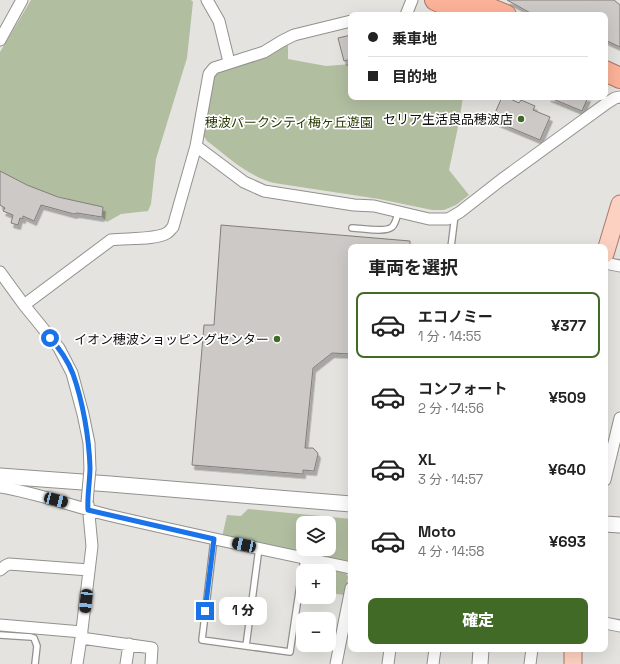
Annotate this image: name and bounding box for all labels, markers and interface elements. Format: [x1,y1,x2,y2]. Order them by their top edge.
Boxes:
text: 乗車地 [392,29,437,48]
text: 目的地 [392,67,437,86]
place label: セリア生活良品穂波店 [383,111,513,128]
park label: 穂波パークシティ梅ヶ丘遊園 [205,114,373,131]
marker: セリア生活良品穂波店 [516,114,526,124]
text: 車両を選択 [368,256,458,279]
icon: car [370,307,406,343]
text: エコノミー [418,307,493,326]
text: ¥377 [551,316,586,335]
text: 1 分 · 14:55 [418,328,481,345]
route start [41,329,59,347]
place label: イオン穂波ショッピングセンター [74,331,269,348]
marker: イオン穂波ショッピングセンター [272,334,282,344]
icon: car [370,379,406,415]
text: コンフォート [418,379,508,398]
text: ¥509 [549,388,586,407]
text: 2 分 · 14:56 [418,400,484,417]
text: XL [418,450,436,469]
icon: car [370,451,406,487]
text: ¥640 [548,460,586,479]
text: 3 分 · 14:57 [418,471,483,488]
car [43,491,69,509]
map controls [296,516,336,652]
button: layers [296,516,336,556]
text: Moto [418,522,456,541]
icon: car [370,523,406,559]
text: ¥693 [549,532,586,551]
car [231,537,257,553]
text: 4 分 · 14:58 [418,543,484,560]
button: + [296,564,336,604]
car [79,588,93,614]
callout: 1 分 [219,597,267,625]
button: 確定 [368,598,588,644]
route end [196,602,214,620]
text: 1 分 [232,602,254,619]
button: − [296,612,336,652]

